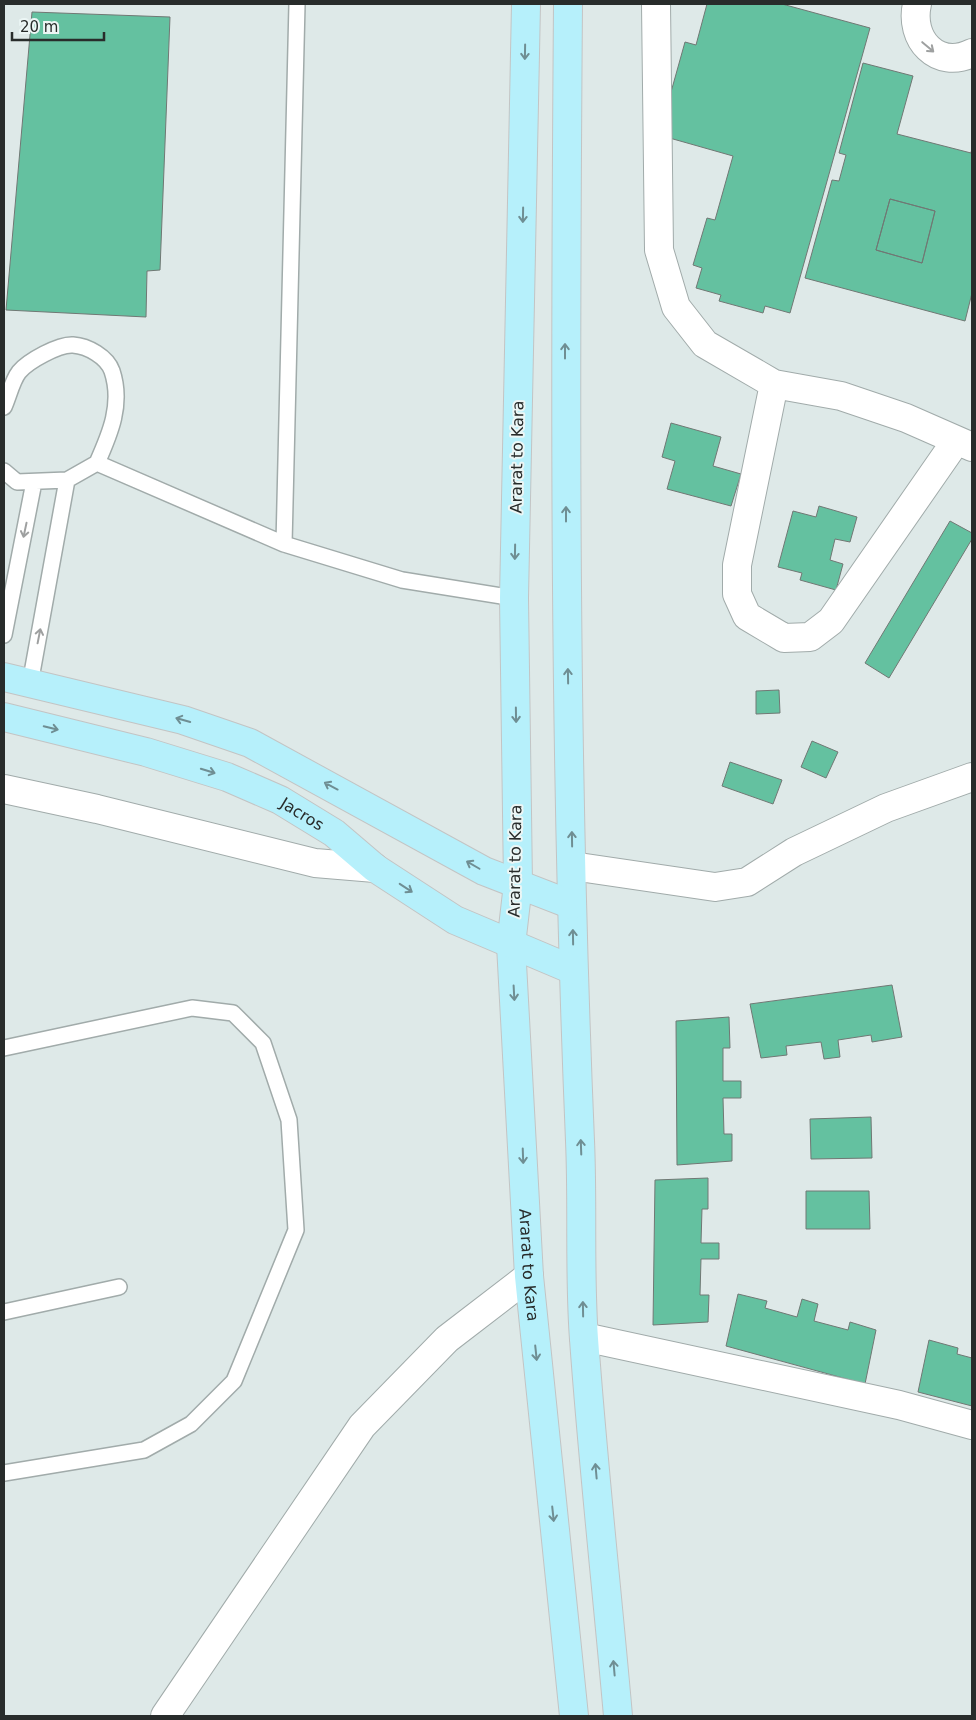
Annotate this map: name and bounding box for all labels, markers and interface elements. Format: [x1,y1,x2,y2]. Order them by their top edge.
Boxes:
scale bar [12,10,105,42]
text: 20 m [20,18,58,36]
one-way arrow [922,42,935,53]
one-way arrow [520,44,530,60]
one-way arrow [518,207,527,223]
one-way arrow [560,344,570,360]
street label: Ararat to Kara [507,401,527,513]
one-way arrow [561,506,571,522]
one-way arrow [20,521,29,537]
one-way arrow [510,544,520,560]
one-way arrow [35,628,45,644]
one-way arrow [563,669,573,685]
one-way arrow [511,707,520,723]
one-way arrow [175,715,191,725]
one-way arrow [43,724,59,733]
one-way arrow [199,766,215,776]
one-way arrow [324,781,338,791]
street label: Jacros [276,793,328,834]
street label: Ararat to Kara [505,805,525,917]
one-way arrow [567,831,577,848]
one-way arrow [466,859,481,869]
one-way arrow [399,884,413,894]
one-way arrow [568,930,578,946]
one-way arrow [510,985,519,1001]
one-way arrow [576,1139,585,1155]
one-way arrow [518,1147,528,1163]
street label: Ararat to Kara [516,1208,543,1322]
one-way arrow [578,1301,588,1318]
one-way arrow [532,1344,541,1360]
one-way arrow [591,1463,601,1479]
one-way arrow [548,1506,558,1522]
one-way arrow [609,1660,619,1676]

